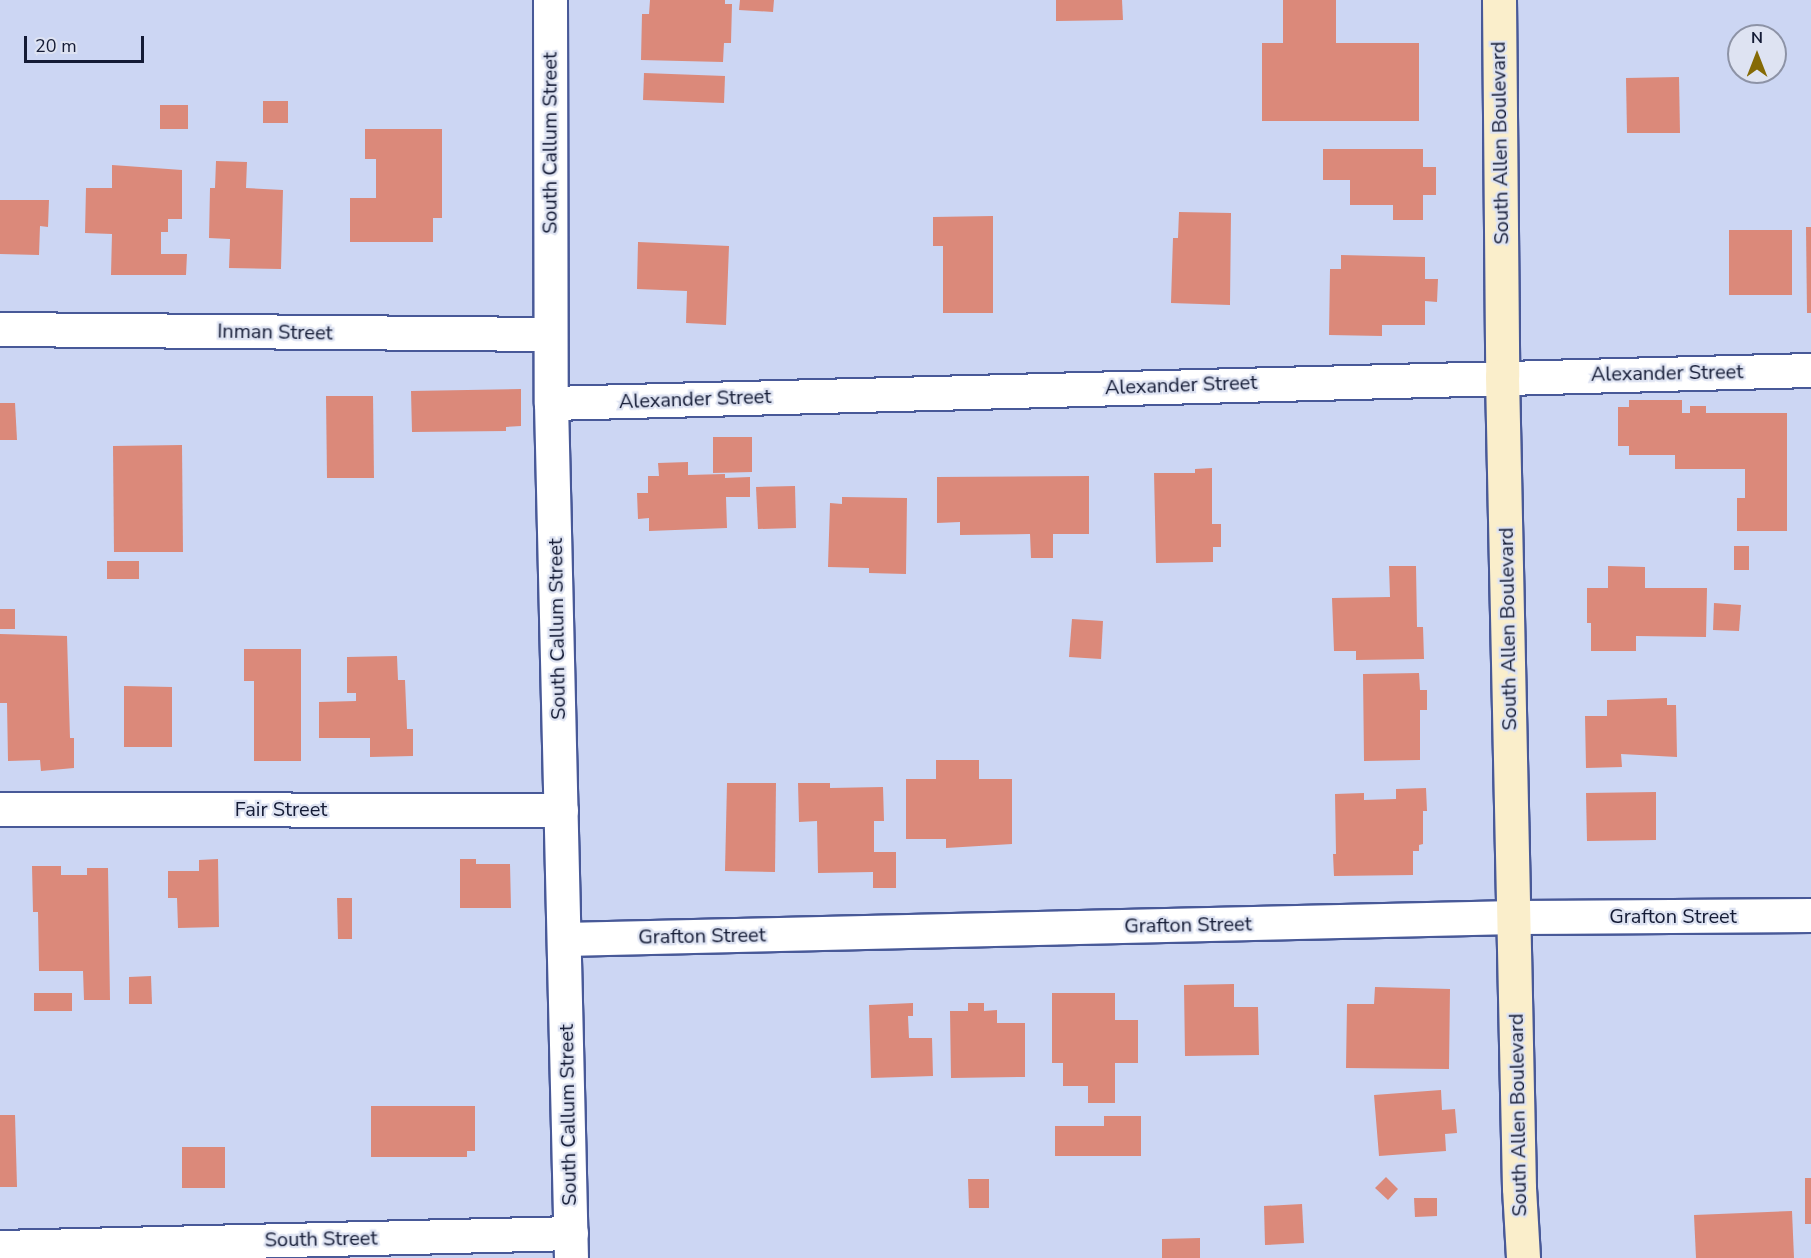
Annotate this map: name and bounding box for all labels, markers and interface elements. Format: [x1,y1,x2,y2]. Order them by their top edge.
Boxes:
scale bar [27,24,147,62]
north arrow [1727,24,1787,84]
text: N [1751,27,1763,49]
text: 20 m [35,34,77,58]
street label: South Allen Boulevard [1486,41,1514,245]
street label: South Callum Street [538,52,562,234]
street label: Inman Street [217,319,333,345]
street label: Alexander Street [1591,360,1743,386]
street label: Alexander Street [1104,370,1258,400]
street label: Alexander Street [618,384,772,414]
street label: South Allen Boulevard [1494,527,1522,731]
street label: South Callum Street [543,538,571,720]
street label: Fair Street [235,797,327,821]
street label: Grafton Street [1609,904,1737,928]
street label: Grafton Street [1124,912,1252,938]
street label: Grafton Street [638,923,766,949]
street label: South Allen Boulevard [1504,1013,1532,1217]
street label: South Callum Street [554,1024,582,1206]
street label: South Street [264,1226,378,1252]

